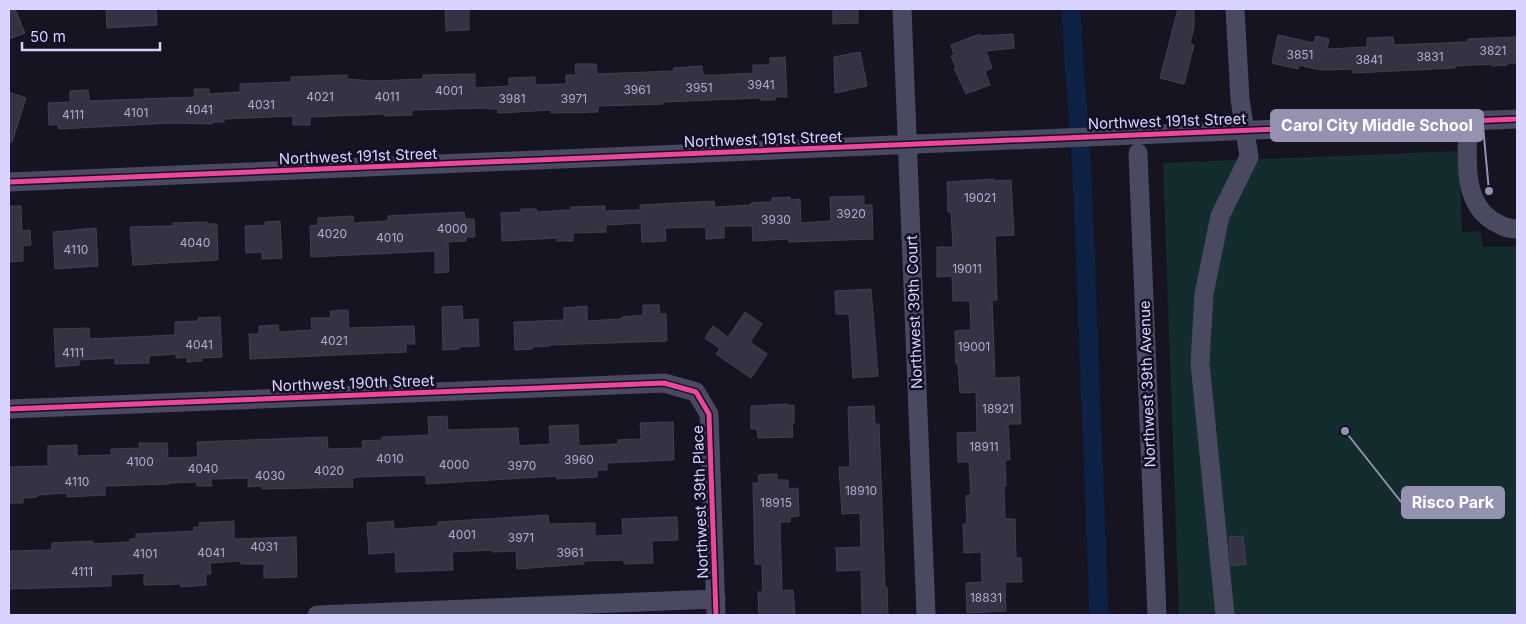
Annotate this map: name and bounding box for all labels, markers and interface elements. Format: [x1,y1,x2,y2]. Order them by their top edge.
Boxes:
scale bar [22,20,160,52]
text: 50 m [30,27,66,46]
house number: 3821 [1479,43,1507,58]
house number: 3851 [1286,47,1314,62]
house number: 3831 [1416,49,1444,64]
house number: 3841 [1355,52,1383,67]
house number: 3941 [747,77,775,92]
house number: 3951 [685,80,713,95]
house number: 3961 [623,82,651,97]
house number: 4001 [435,83,463,98]
house number: 4021 [306,89,334,104]
house number: 4011 [374,89,400,104]
house number: 3981 [498,91,526,106]
house number: 3971 [561,91,587,106]
house number: 4031 [247,97,275,112]
house number: 4041 [185,102,213,117]
house number: 4101 [124,105,148,120]
house number: 4111 [62,107,84,122]
street label: Northwest 191st Street [1087,109,1247,133]
callout: Carol City Middle School [1271,110,1483,141]
text: Carol City Middle School [1281,115,1473,135]
street label: Northwest 191st Street [683,127,843,151]
street label: Northwest 191st Street [278,144,438,168]
house number: 19021 [964,190,996,205]
house number: 3920 [836,206,866,221]
house number: 3930 [761,212,791,227]
house number: 4000 [437,221,467,236]
house number: 4020 [317,226,347,241]
house number: 4010 [376,230,404,245]
house number: 4040 [180,235,210,250]
street label: Northwest 39th Court [902,235,926,389]
house number: 4110 [64,242,88,257]
house number: 19011 [952,261,982,276]
street label: Northwest 39th Avenue [1135,300,1159,468]
house number: 4021 [320,333,348,348]
house number: 4041 [185,337,213,352]
house number: 19001 [958,339,990,354]
house number: 4111 [62,345,84,360]
street label: Northwest 190th Street [271,371,435,395]
house number: 18921 [982,401,1014,416]
street label: Northwest 39th Place [688,425,712,579]
house number: 18911 [969,439,999,454]
house number: 4010 [376,451,404,466]
house number: 3960 [564,452,594,467]
house number: 4100 [126,454,154,469]
house number: 4000 [439,457,469,472]
house number: 3970 [508,458,536,473]
house number: 4040 [188,461,218,476]
house number: 4020 [314,463,344,478]
house number: 4030 [255,468,285,483]
house number: 4110 [65,474,89,489]
house number: 18910 [845,483,877,498]
callout: Risco Park [1402,487,1504,518]
text: Risco Park [1412,492,1495,512]
house number: 18915 [760,495,792,510]
house number: 4001 [448,527,476,542]
house number: 3971 [508,530,534,545]
house number: 4031 [250,539,278,554]
house number: 4041 [197,545,225,560]
house number: 3961 [556,545,584,560]
house number: 4101 [133,546,157,561]
house number: 4111 [71,564,93,579]
house number: 18831 [970,590,1002,605]

